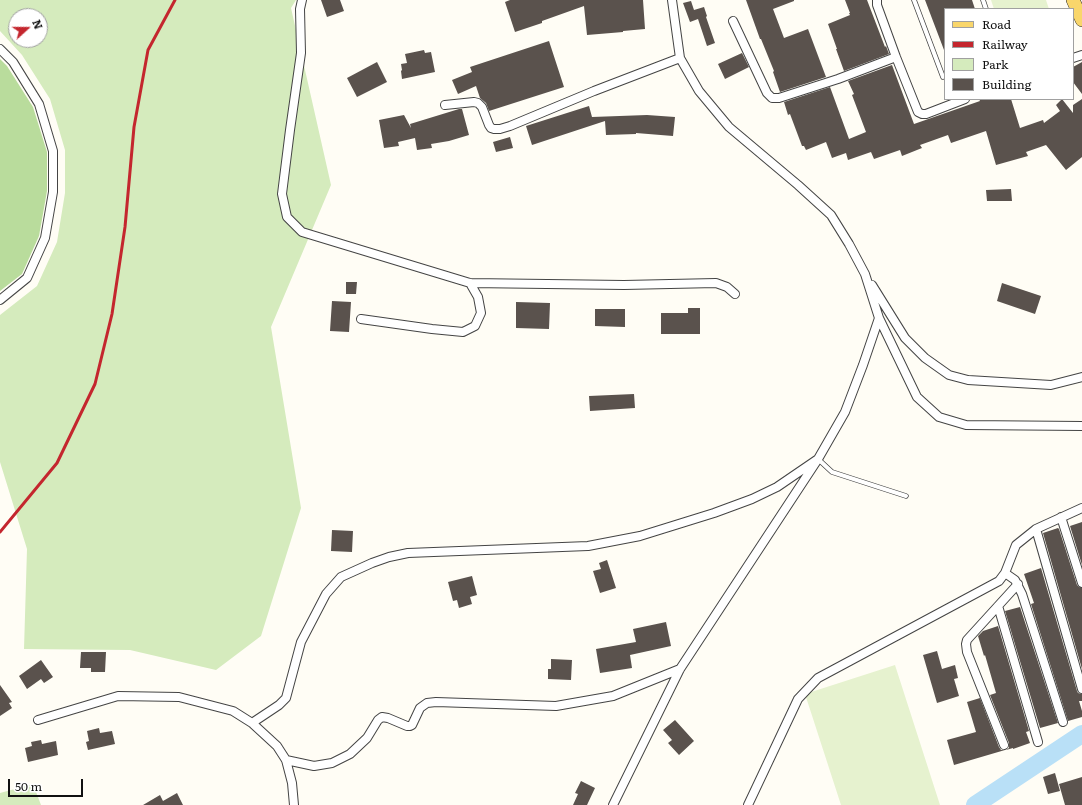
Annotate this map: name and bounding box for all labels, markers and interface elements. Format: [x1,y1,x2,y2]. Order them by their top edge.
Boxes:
north arrow [8,8,48,48]
legend [944,8,1074,100]
text: Road [982,15,1011,33]
text: N [29,17,47,31]
text: Railway [982,35,1028,53]
text: Park [982,55,1008,73]
text: Building [982,75,1031,93]
scale bar [10,771,85,797]
text: 50 m [15,777,42,795]

